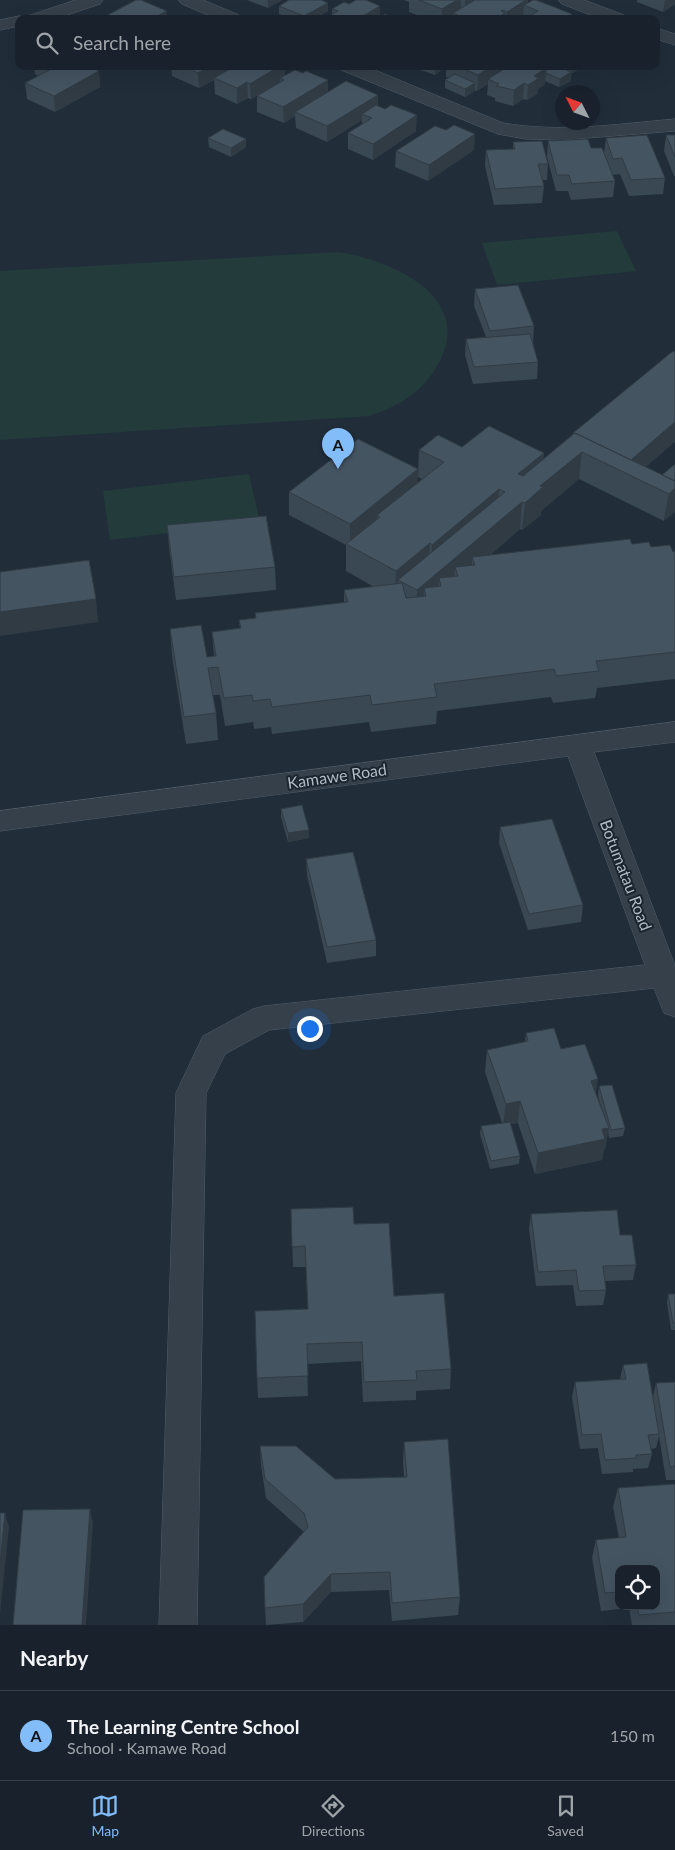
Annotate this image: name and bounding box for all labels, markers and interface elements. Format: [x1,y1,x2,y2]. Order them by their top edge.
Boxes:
search box [15,15,660,70]
icon: search [33,29,61,57]
text: Search here [73,31,171,54]
north arrow [555,85,600,130]
pin: A [322,428,354,469]
street label: Kamawe Road [286,759,388,792]
street label: Botumatau Road [597,817,656,933]
your location [297,1016,323,1042]
map controls [615,1565,660,1610]
button: locate [615,1565,660,1610]
text: Nearby [20,1645,88,1670]
text: The Learning Centre School [67,1715,299,1738]
text: A [30,1726,42,1745]
text: 150 m [610,1726,655,1745]
text: School · Kamawe Road [67,1738,227,1757]
tab: Map [91,1792,119,1839]
tab: Directions [302,1792,365,1839]
tab: Saved [547,1792,584,1839]

